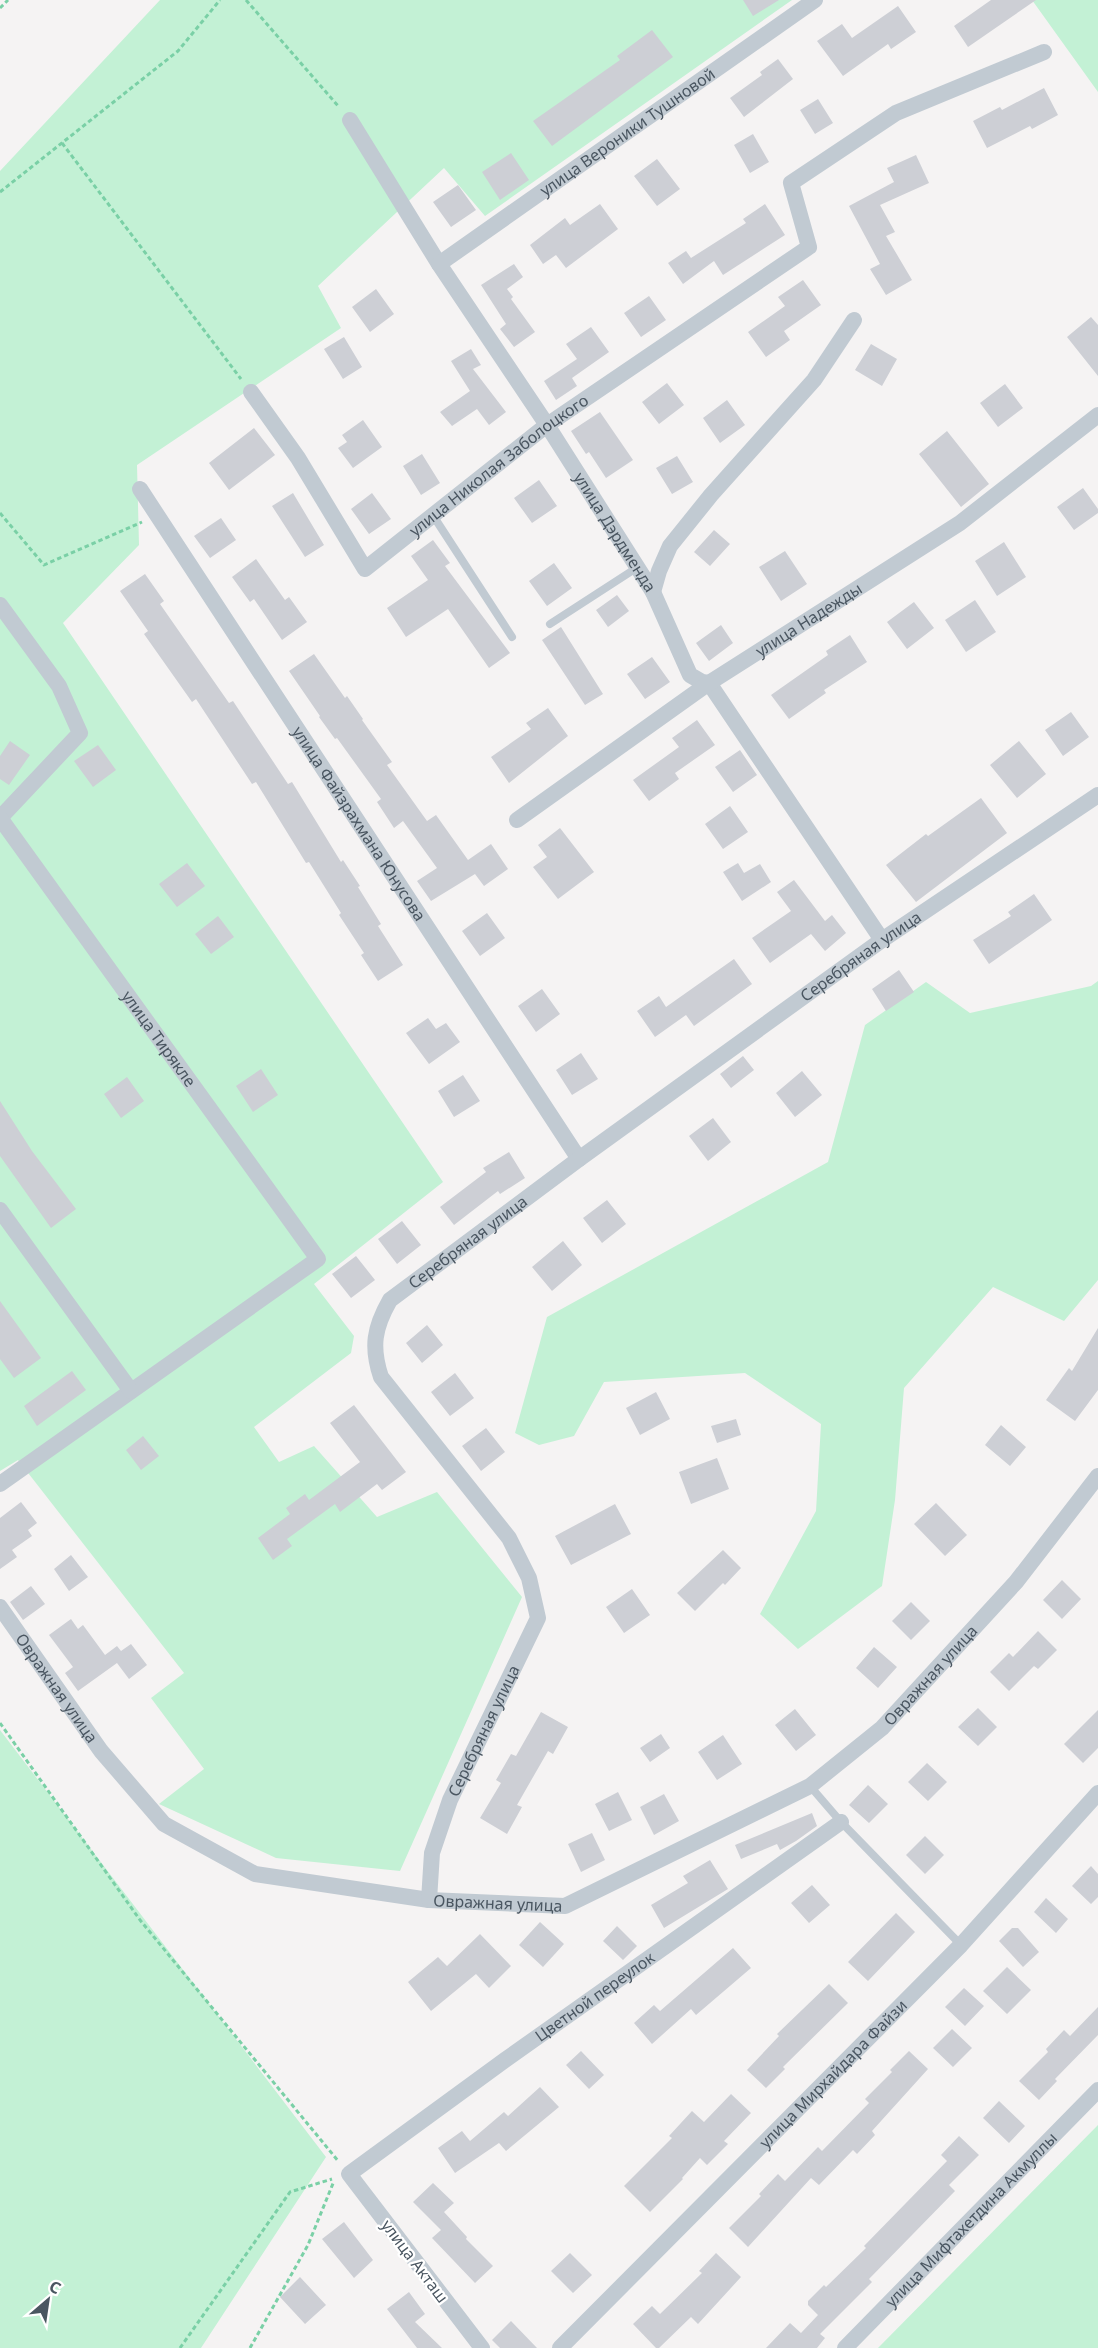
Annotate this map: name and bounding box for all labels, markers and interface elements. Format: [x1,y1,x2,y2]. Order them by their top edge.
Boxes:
street label: улица Вероники Тушновой [535,63,719,201]
street label: улица Николая Заболоцкого [404,389,593,541]
street label: улица Дэрдменда [569,468,661,596]
street label: улица Надежды [751,577,866,662]
street label: улица Файзрахмана Юнусова [287,722,431,925]
street label: Серебряная улица [796,906,925,1007]
street label: улица Тирякле [117,986,201,1091]
street label: Серебряная улица [404,1190,532,1294]
street label: Овражная улица [879,1620,982,1730]
street label: Овражная улица [11,1629,103,1747]
street label: Серебряная улица [442,1661,525,1800]
street label: Овражная улица [433,1889,563,1917]
street label: Цветной переулок [530,1946,659,2047]
street label: улица Мирхайдара Файзи [754,1995,912,2153]
street label: улица Мифтахетдина Акмуллы [880,2127,1062,2312]
street label: улица Акташ [376,2215,454,2307]
north arrow [18,2270,78,2330]
text: С [45,2275,65,2299]

